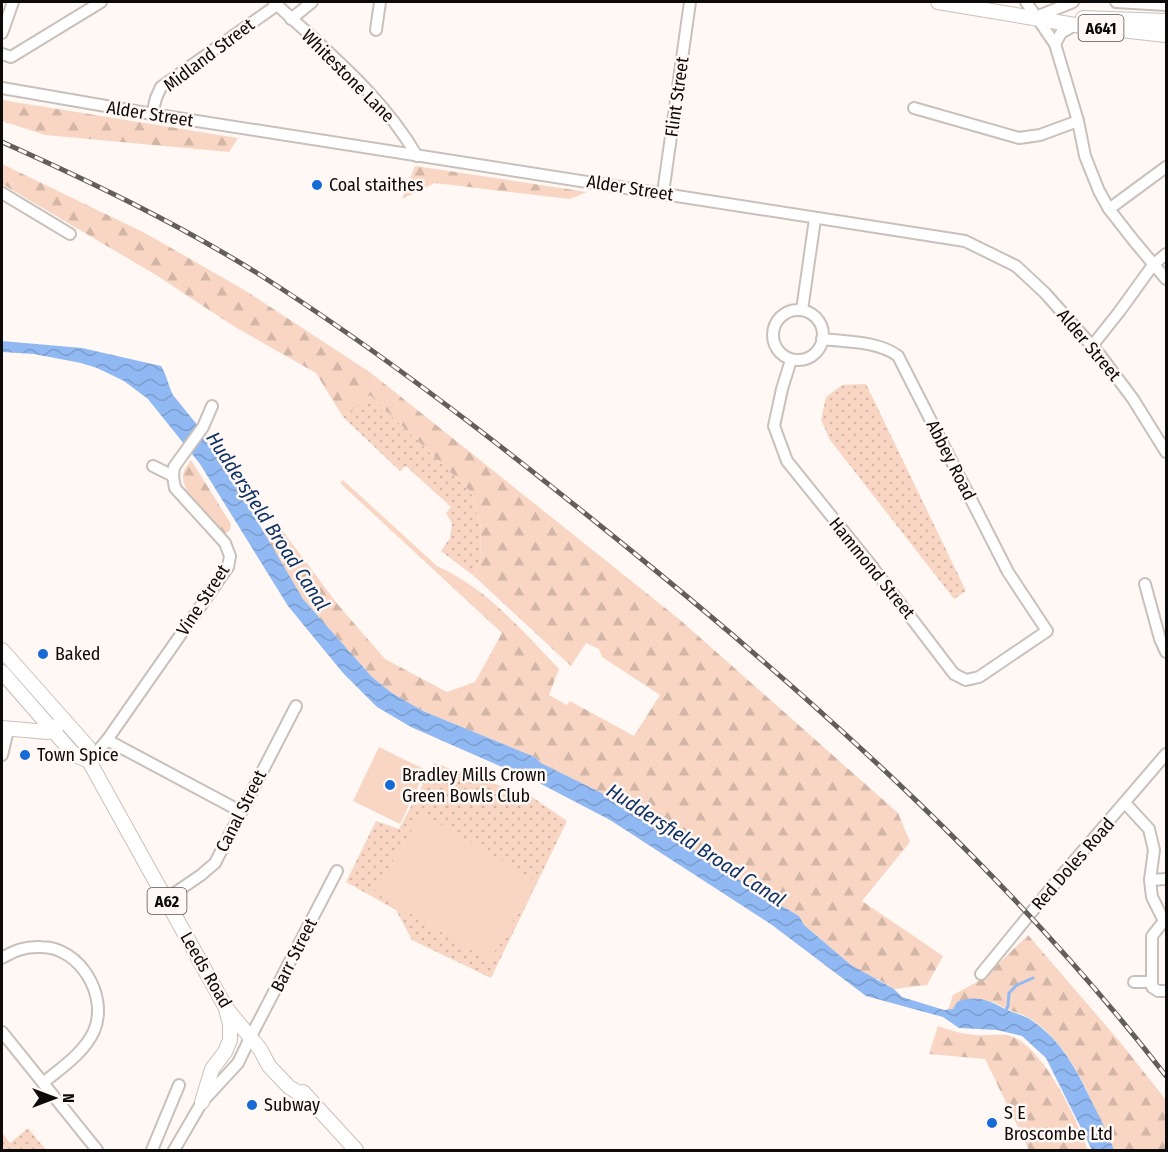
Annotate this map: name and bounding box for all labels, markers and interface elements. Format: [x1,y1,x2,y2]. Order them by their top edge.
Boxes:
street label: Midland Street [159,14,259,96]
road number: A641 [1078,15,1124,41]
street label: Whitestone Lane [297,25,399,127]
street label: Flint Street [660,55,694,139]
street label: Alder Street [105,96,195,132]
street label: Alder Street [585,170,675,206]
place label: Coal staithes [329,174,424,196]
marker: Coal staithes [310,178,324,192]
street label: Alder Street [1052,304,1126,386]
street label: Abbey Road [921,416,981,504]
water label: Huddersfield Broad Canal [201,427,335,615]
street label: Hammond Street [824,513,920,623]
street label: Vine Street [172,560,234,640]
place label: Baked [55,643,100,665]
marker: Baked [36,647,50,661]
place label: Town Spice [37,744,119,766]
marker: Town Spice [18,748,32,762]
place label: Bradley Mills Crown Green Bowls Club [402,764,546,807]
street label: Canal Street [211,766,271,856]
marker: Bradley Mills Crown Green Bowls Club [383,778,397,792]
water label: Huddersfield Broad Canal [602,778,790,912]
street label: Red Doles Road [1027,813,1119,915]
road number: A62 [148,888,186,914]
street label: Barr Street [266,914,322,996]
street label: Leeds Road [175,928,237,1012]
north arrow [24,1068,84,1128]
text: N [59,1093,78,1103]
place label: Subway [264,1094,320,1116]
marker: Subway [245,1098,259,1112]
place label: S E Broscombe Ltd [1004,1102,1113,1145]
marker: S E Broscombe Ltd [985,1116,999,1130]

